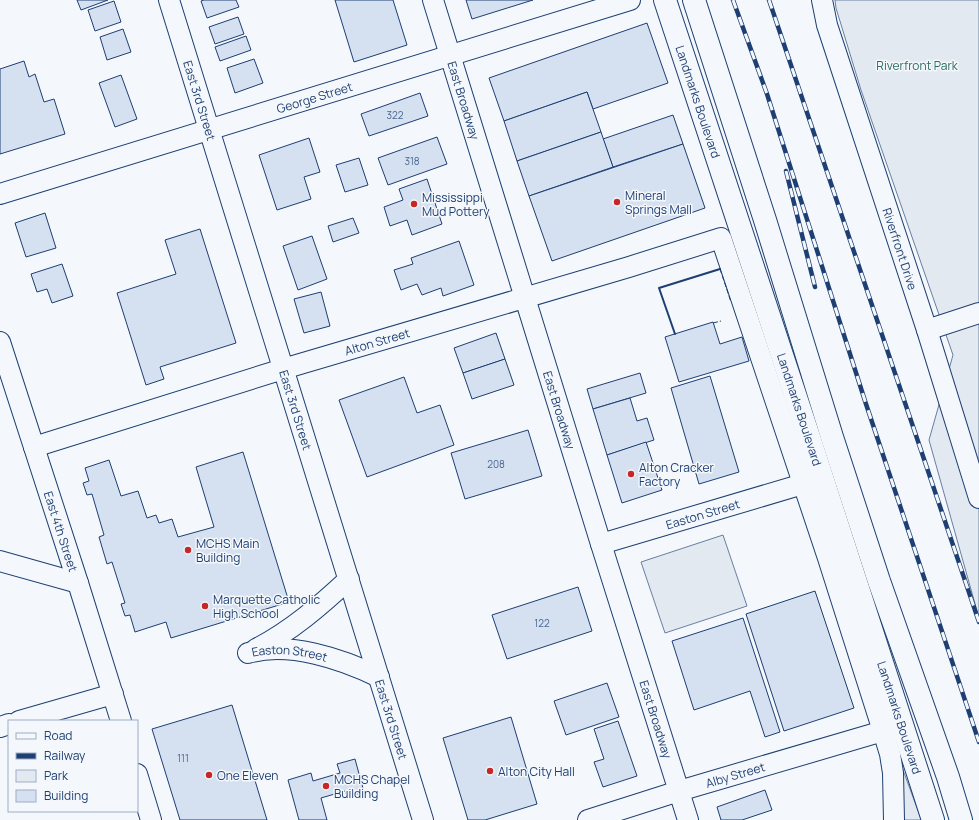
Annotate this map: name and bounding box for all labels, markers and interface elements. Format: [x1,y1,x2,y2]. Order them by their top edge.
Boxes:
street label: Landmarks Boulevard [672,43,725,160]
park label: Riverfront Park [876,57,959,74]
street label: East 3rd Street [180,58,220,142]
street label: East Broadway [444,59,484,142]
street label: George Street [274,77,355,117]
house number: 322 [387,108,404,122]
house number: 318 [404,154,420,168]
place label: Mineral Springs Mall [625,187,692,218]
place label: Mississippi Mud Pottery [422,189,490,220]
marker: Mineral Springs Mall [612,197,622,207]
marker: Mississippi Mud Pottery [409,199,419,209]
street label: Riverfront Drive [879,205,922,292]
street label: Alton Street [343,324,412,359]
street label: Landmarks Boulevard [773,351,826,468]
street label: East 3rd Street [276,368,316,452]
street label: East Broadway [540,369,580,452]
house number: 208 [487,457,505,471]
place label: Alton Cracker Factory [639,459,714,490]
marker: Alton Cracker Factory [626,469,636,479]
street label: East 4th Street [40,489,82,574]
street label: Easton Street [664,495,742,533]
place label: MCHS Main Building [196,535,259,566]
marker: MCHS Main Building [183,545,193,555]
place label: Marquette Catholic High School [213,591,321,622]
marker: Marquette Catholic High School [200,601,210,611]
house number: 122 [534,616,550,630]
street label: Easton Street [250,641,330,665]
street label: Landmarks Boulevard [874,659,926,776]
street label: East 3rd Street [371,677,412,761]
street label: East Broadway [636,678,677,761]
legend [8,720,138,812]
text: Road [44,727,72,744]
text: Railway [44,747,86,764]
house number: 111 [177,751,189,765]
street label: Alby Street [703,758,767,791]
place label: Alton City Hall [498,763,575,780]
marker: Alton City Hall [485,766,495,776]
text: Park [44,767,69,784]
place label: One Eleven [217,767,278,784]
marker: One Eleven [204,770,214,780]
place label: MCHS Chapel Building [334,771,410,802]
marker: MCHS Chapel Building [321,781,331,791]
text: Building [44,787,88,804]

